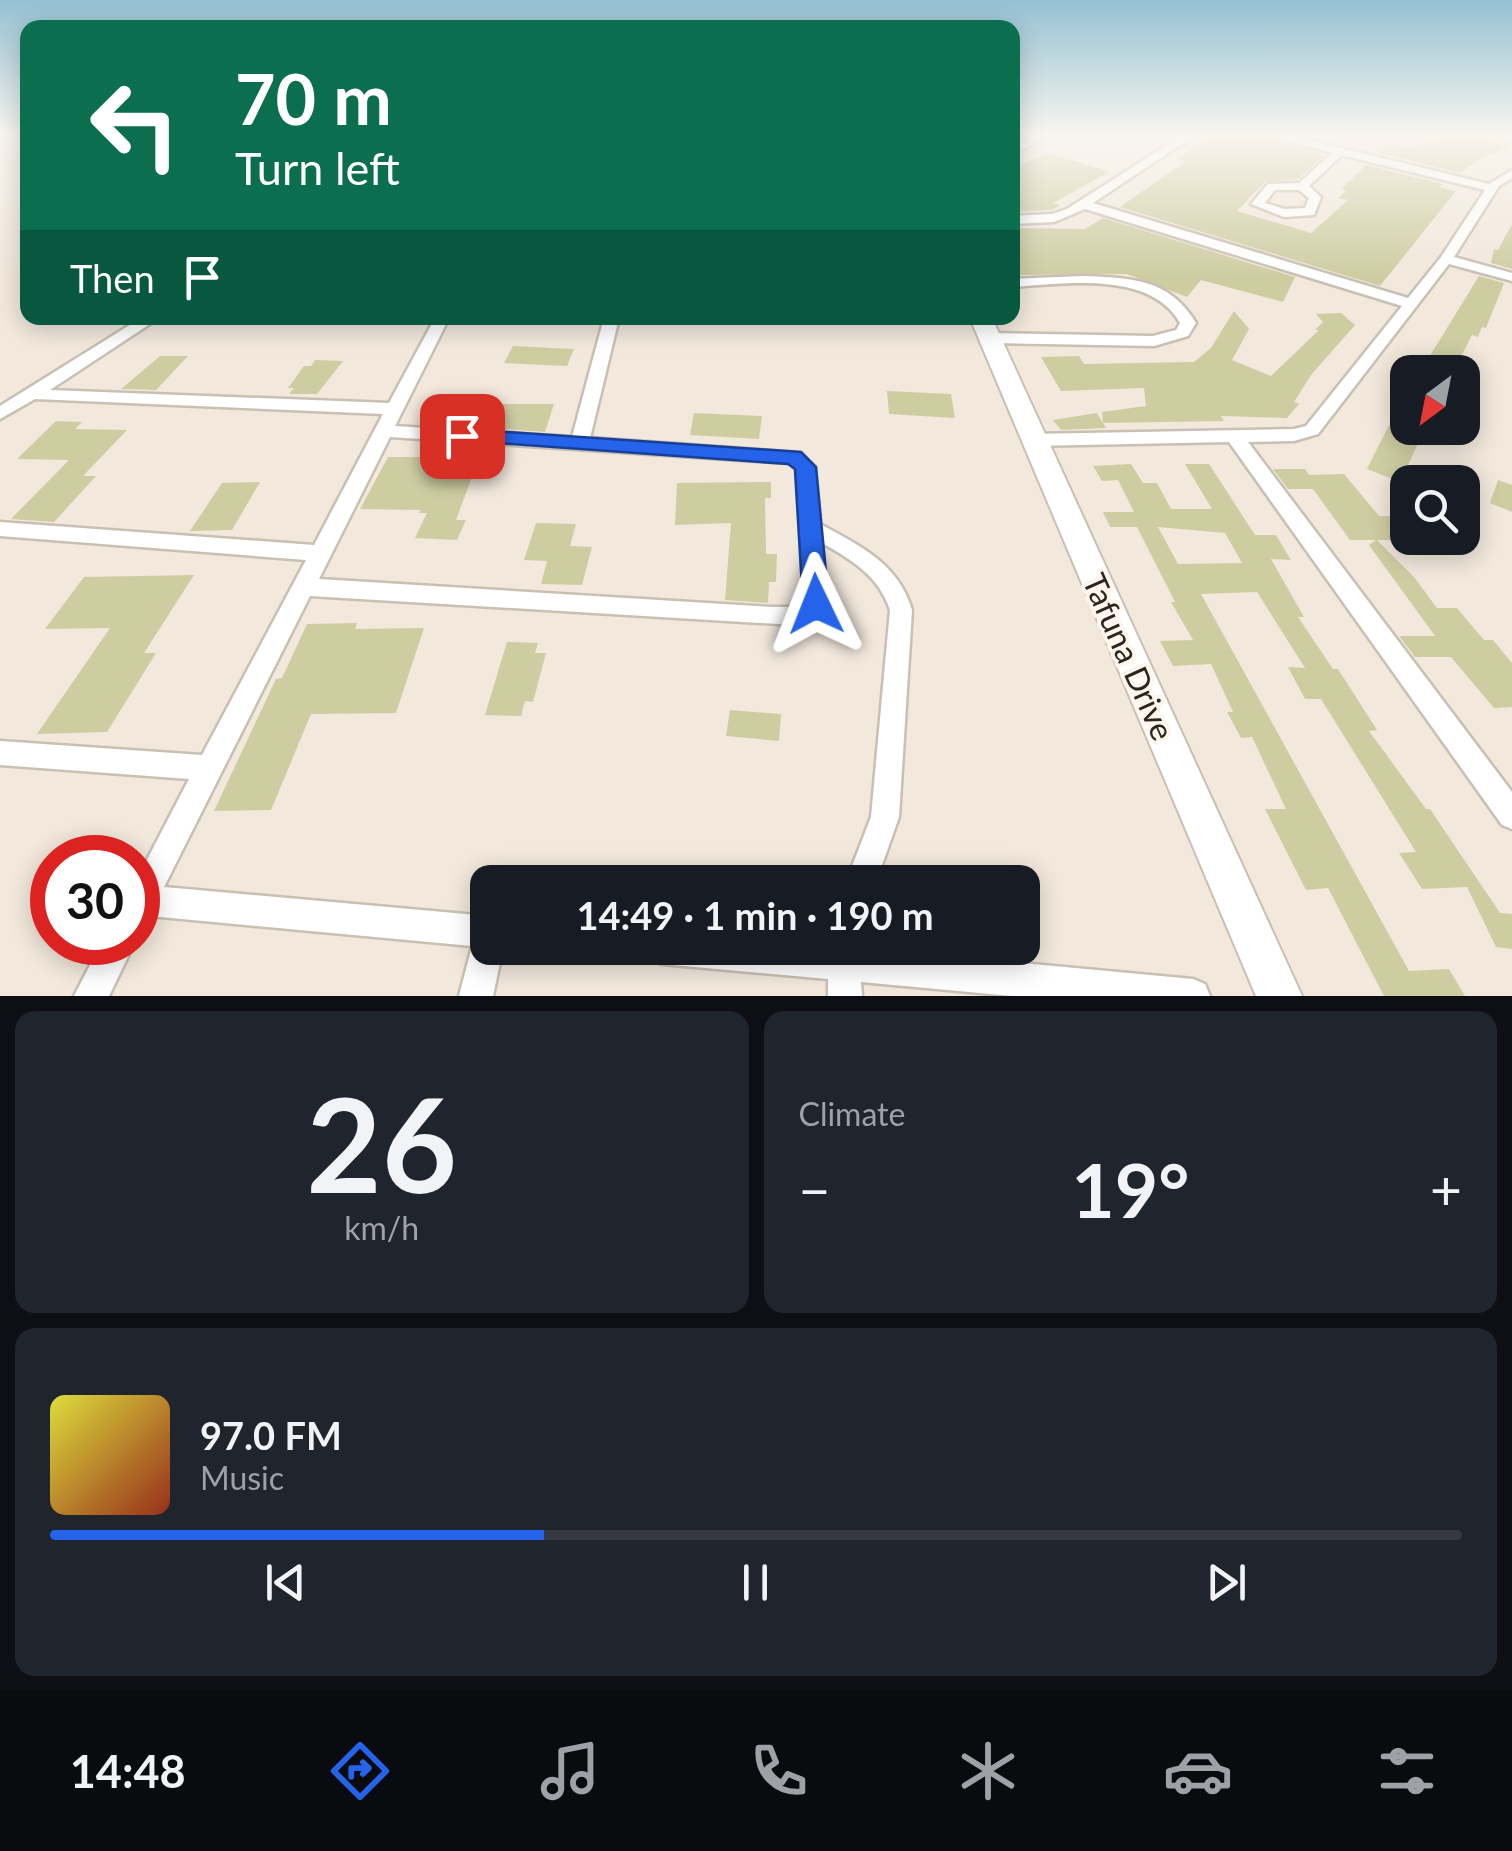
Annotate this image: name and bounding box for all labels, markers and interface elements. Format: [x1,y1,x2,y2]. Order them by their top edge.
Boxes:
text: 70 m [235,56,392,140]
icon: left [70,60,200,190]
text: Turn left [235,141,400,195]
icon: arrive [175,250,230,305]
text: Then [70,255,155,301]
north arrow [1390,355,1480,445]
map controls [1390,355,1480,555]
pin [420,394,505,479]
icon: arrive [435,409,490,464]
button: search [1390,465,1480,555]
position arrow [764,552,868,656]
street label: Tafuna Drive [1075,567,1183,746]
speed limit sign: 30 [30,835,160,965]
text: 14:49 · 1 min · 190 m [576,892,934,938]
text: 26 [306,1065,457,1221]
text: Climate [799,1094,905,1133]
text: 19° [1071,1144,1189,1234]
text: − [799,1156,830,1222]
text: + [1430,1156,1462,1222]
text: km/h [344,1208,419,1247]
text: 97.0 FM [200,1412,342,1458]
text: Music [200,1458,284,1497]
icon: previous [258,1555,313,1610]
icon: pause [728,1555,783,1610]
icon: next [1199,1555,1254,1610]
icon: directions [325,1736,395,1806]
icon: music [535,1736,605,1806]
icon: phone [744,1736,814,1806]
icon: climate [953,1736,1023,1806]
icon: car [1163,1736,1233,1806]
icon: filters [1372,1736,1442,1806]
text: 14:48 [70,1744,186,1798]

